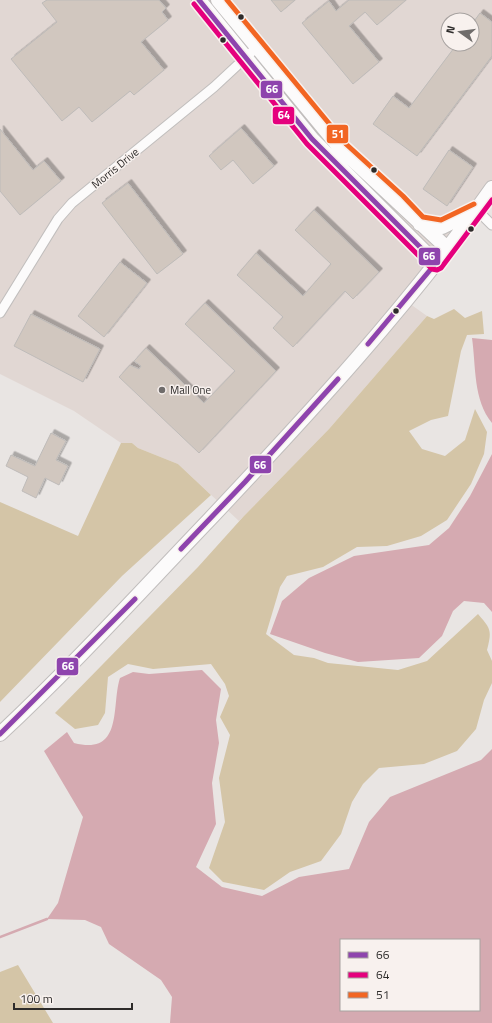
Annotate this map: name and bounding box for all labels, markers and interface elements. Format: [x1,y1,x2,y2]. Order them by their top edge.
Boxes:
unlabelled marker [236,12,246,22]
north arrow [440,12,480,52]
text: N [442,24,459,35]
unlabelled marker [218,35,228,45]
line badge: 66 [260,80,283,99]
text: 66 [266,81,278,97]
line badge: 64 [272,106,295,125]
text: 64 [278,107,290,123]
line badge: 51 [326,124,349,144]
text: 51 [332,126,344,142]
street label: Morris Drive [88,144,142,192]
unlabelled marker [369,165,379,175]
unlabelled marker [466,224,476,234]
line badge: 66 [418,247,441,266]
text: 66 [423,248,435,264]
unlabelled marker [391,306,401,316]
place label: Mall One [170,382,211,398]
marker: Mall One [157,385,167,395]
line badge: 66 [249,455,272,474]
text: 66 [254,457,266,473]
line badge: 66 [56,657,79,676]
text: 66 [62,658,74,674]
legend [340,939,480,1011]
text: 66 [376,945,390,964]
text: 64 [376,965,390,984]
scale bar [14,985,132,1011]
text: 51 [376,985,389,1004]
text: 100 m [20,989,53,1008]

